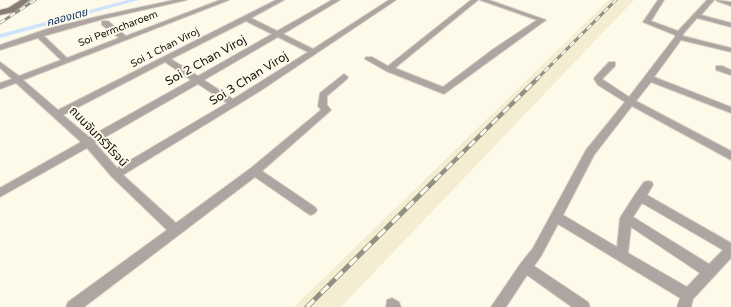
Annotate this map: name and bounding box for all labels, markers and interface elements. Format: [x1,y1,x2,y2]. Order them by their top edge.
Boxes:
water label: คลองเตย [45,6,89,30]
street label: Soi Permcharoem [77,8,159,50]
street label: Soi 1 Chan Viroj [129,26,201,70]
street label: Soi 2 Chan Viroj [163,33,249,89]
street label: Soi 3 Chan Viroj [207,49,291,109]
street label: ถนนจันทร์วิโรจน์ [66,104,130,170]

